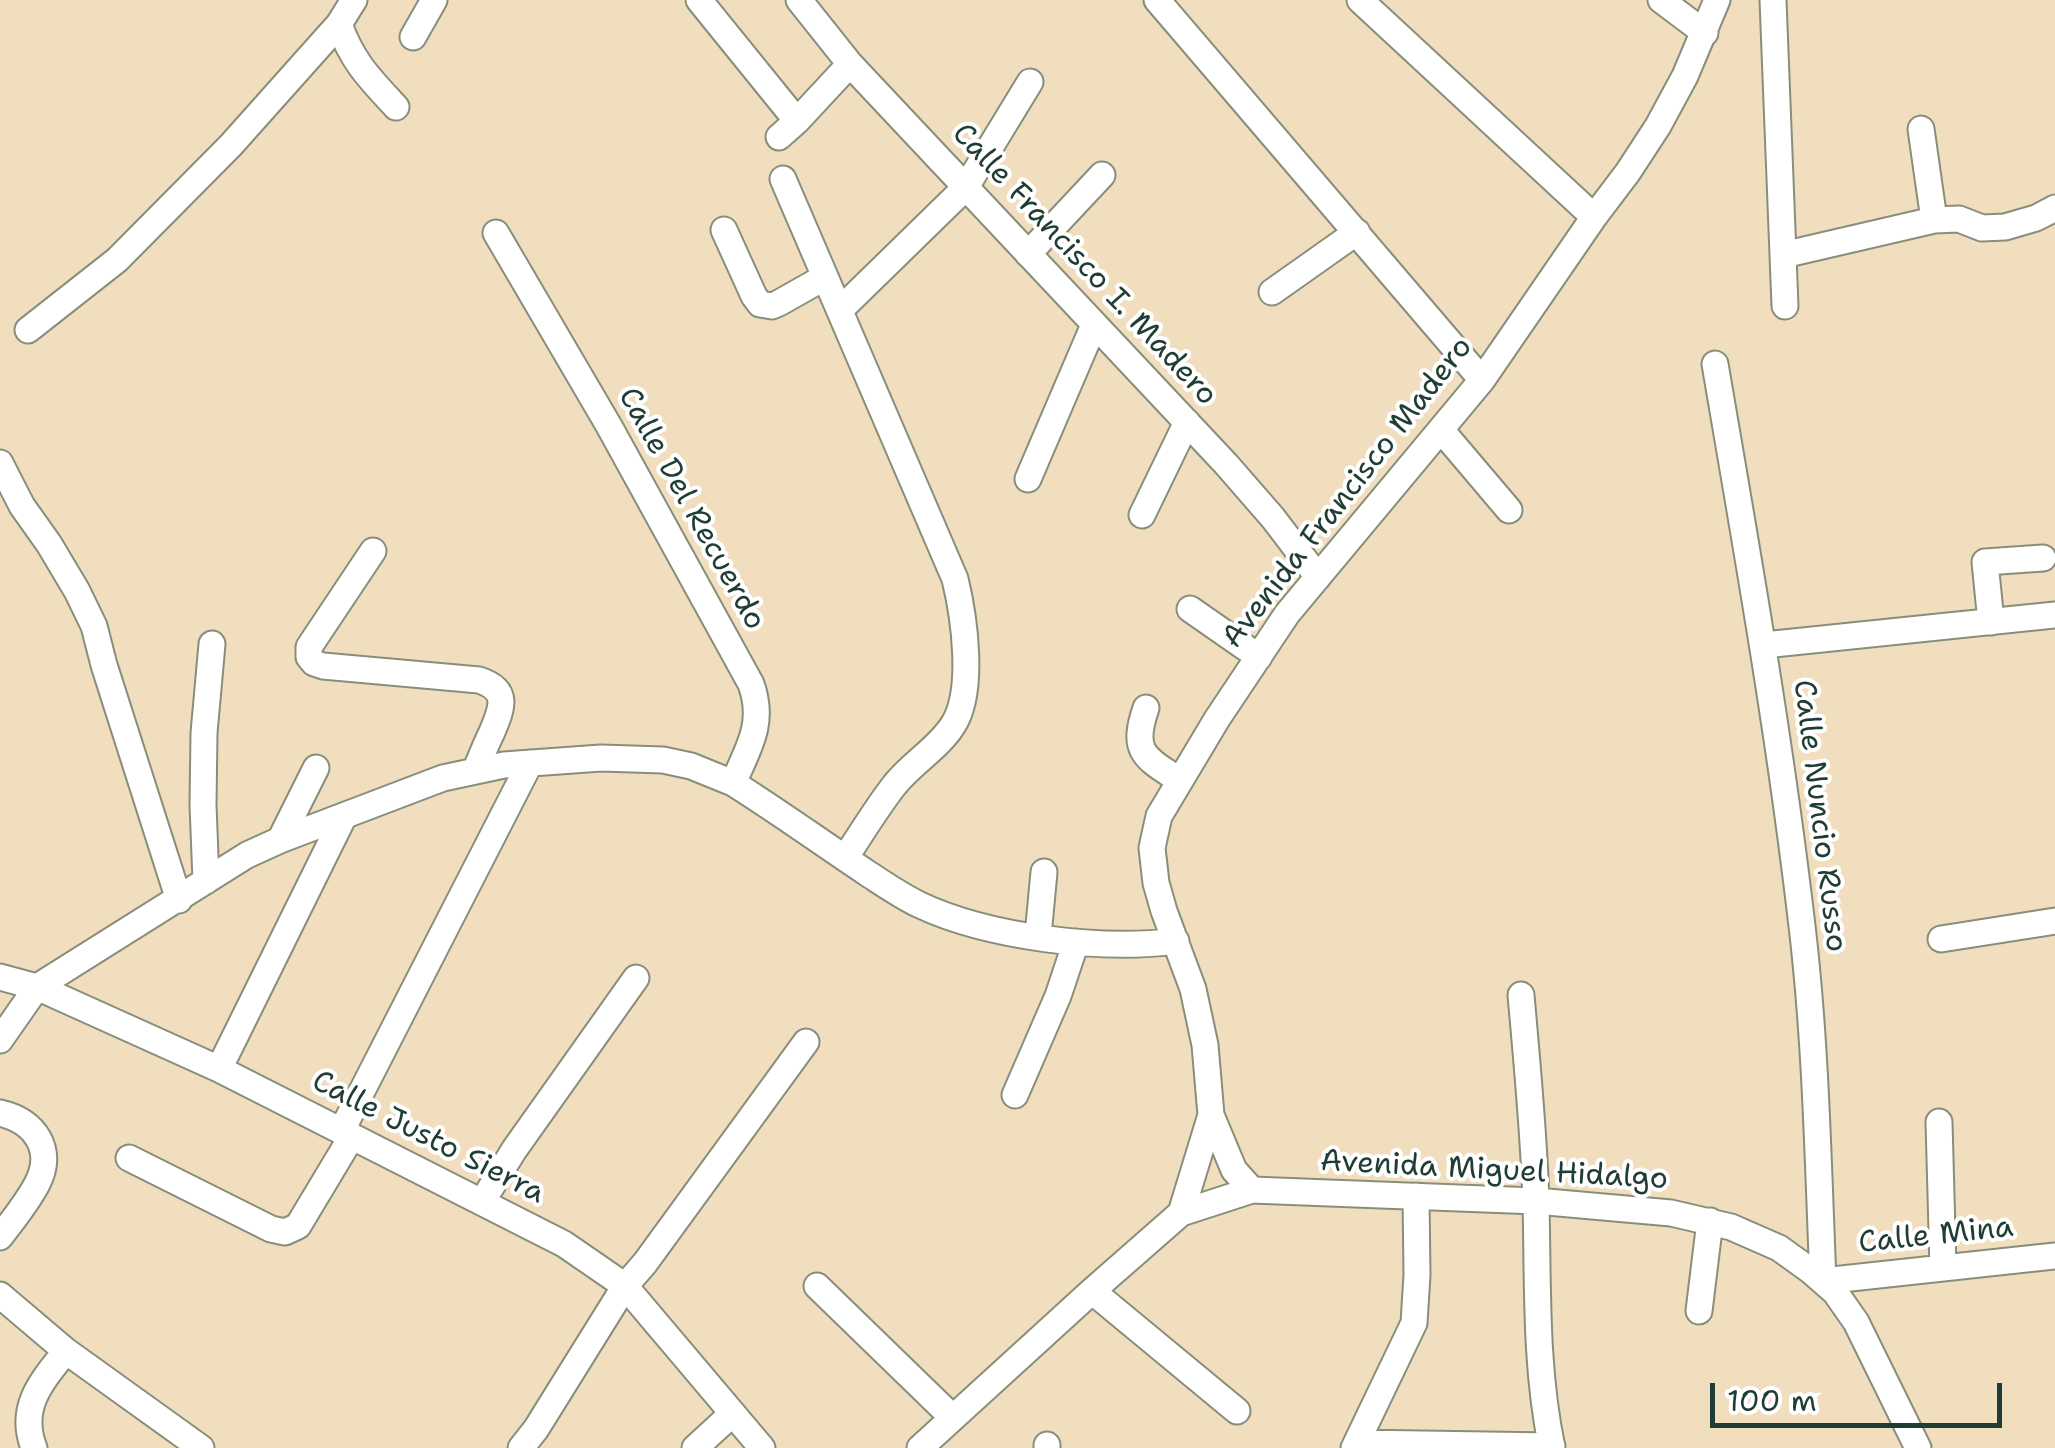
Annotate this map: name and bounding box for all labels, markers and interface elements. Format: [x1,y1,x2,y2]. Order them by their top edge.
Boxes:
street label: Calle Francisco I. Madero [944,117,1224,413]
street label: Avenida Francisco Madero [1215,330,1481,656]
street label: Calle Del Recuerdo [610,382,772,636]
street label: Calle Nuncio Russo [1784,678,1854,954]
street label: Calle Justo Sierra [306,1064,550,1212]
street label: Avenida Miguel Hidalgo [1319,1144,1669,1198]
street label: Calle Mina [1857,1210,2015,1262]
scale bar [1715,1363,2008,1425]
text: 100 m [1727,1380,1817,1421]

